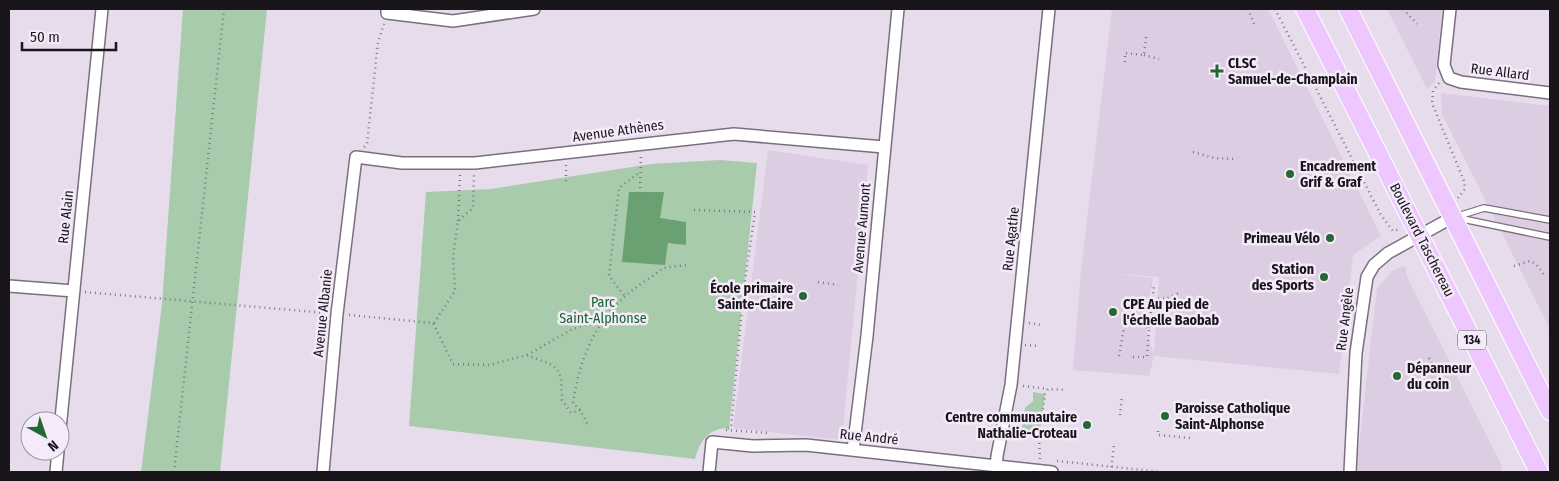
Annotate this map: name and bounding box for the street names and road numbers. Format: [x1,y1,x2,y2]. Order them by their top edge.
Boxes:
street label: Rue Allard [1470,60,1530,84]
street label: Avenue Athènes [571,116,665,146]
street label: Boulevard Taschereau [1386,180,1458,300]
street label: Avenue Aumont [850,182,874,274]
street label: Rue Alain [55,189,77,245]
street label: Rue Agathe [999,206,1023,272]
street label: Avenue Albanie [310,268,336,358]
street label: Rue Angèle [1333,286,1357,352]
road number: 134 [1458,330,1486,350]
street label: Rue André [839,425,899,449]

